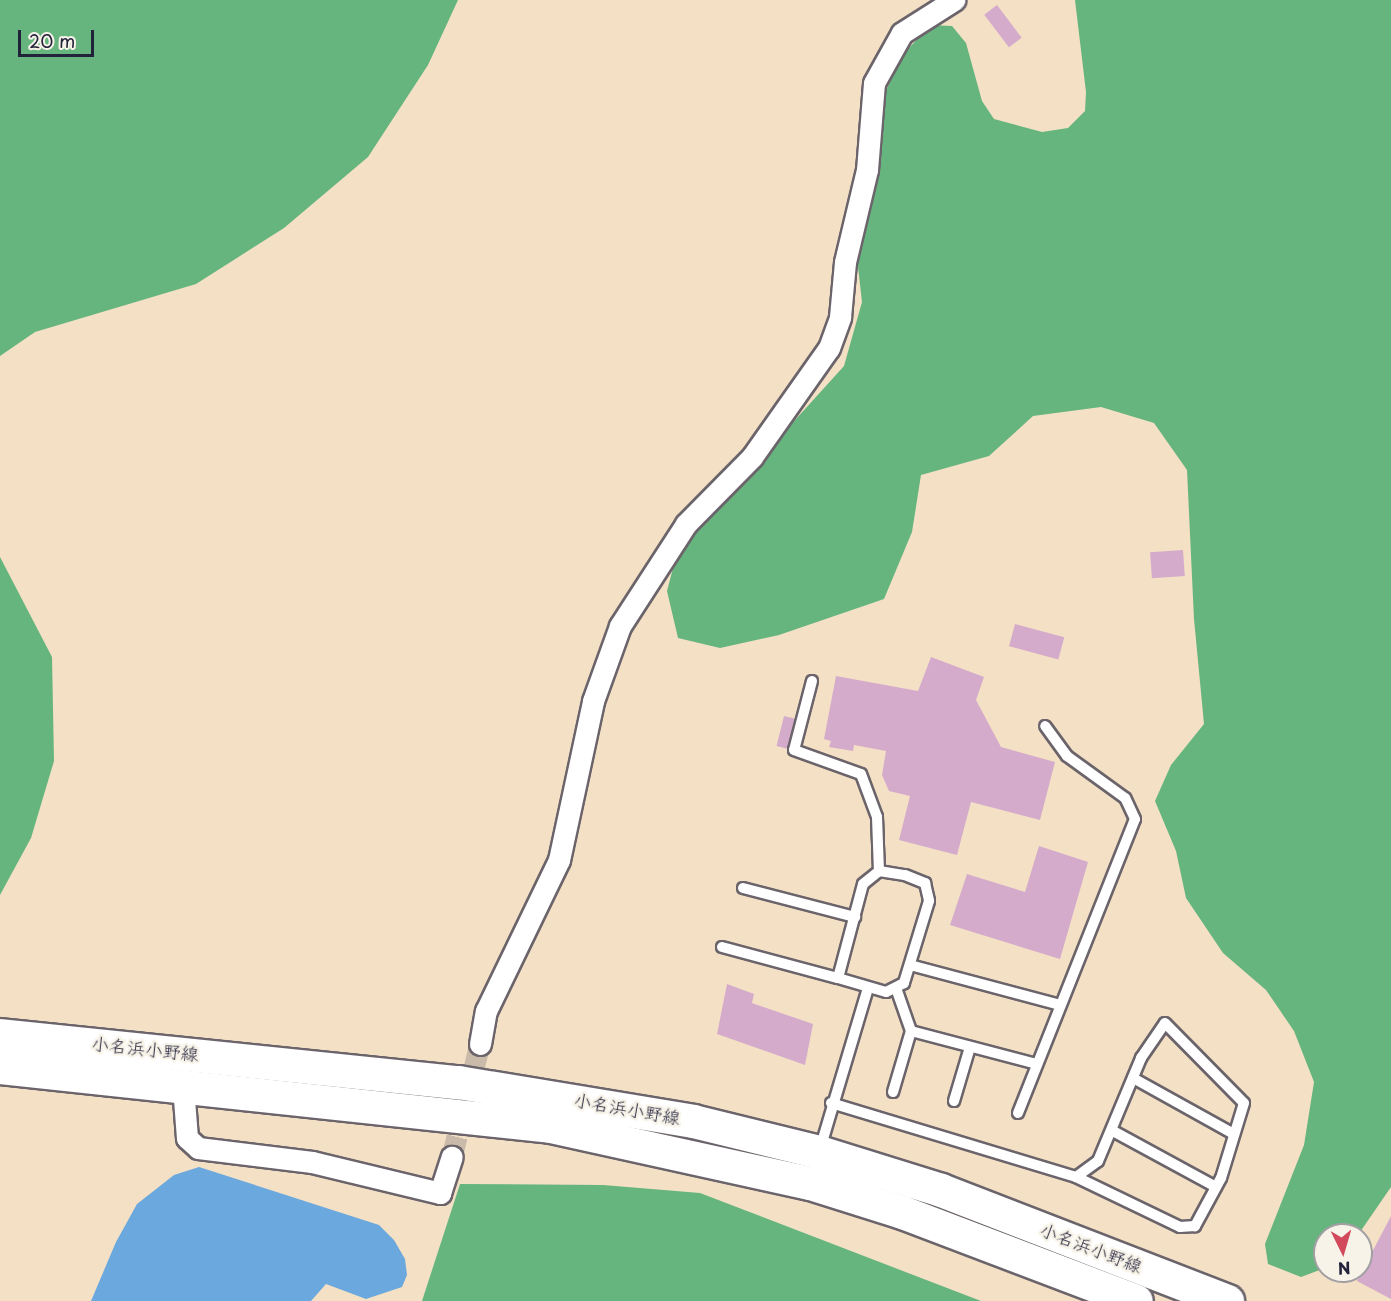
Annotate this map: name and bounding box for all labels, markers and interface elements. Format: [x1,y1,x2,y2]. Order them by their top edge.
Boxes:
scale bar [21,18,98,56]
text: 20 m [29,27,75,54]
street label: 小名浜小野線 [90,1033,200,1065]
street label: 小名浜小野線 [572,1089,682,1129]
street label: 小名浜小野線 [1037,1219,1145,1277]
north arrow [1313,1223,1373,1283]
text: N [1337,1256,1352,1281]

